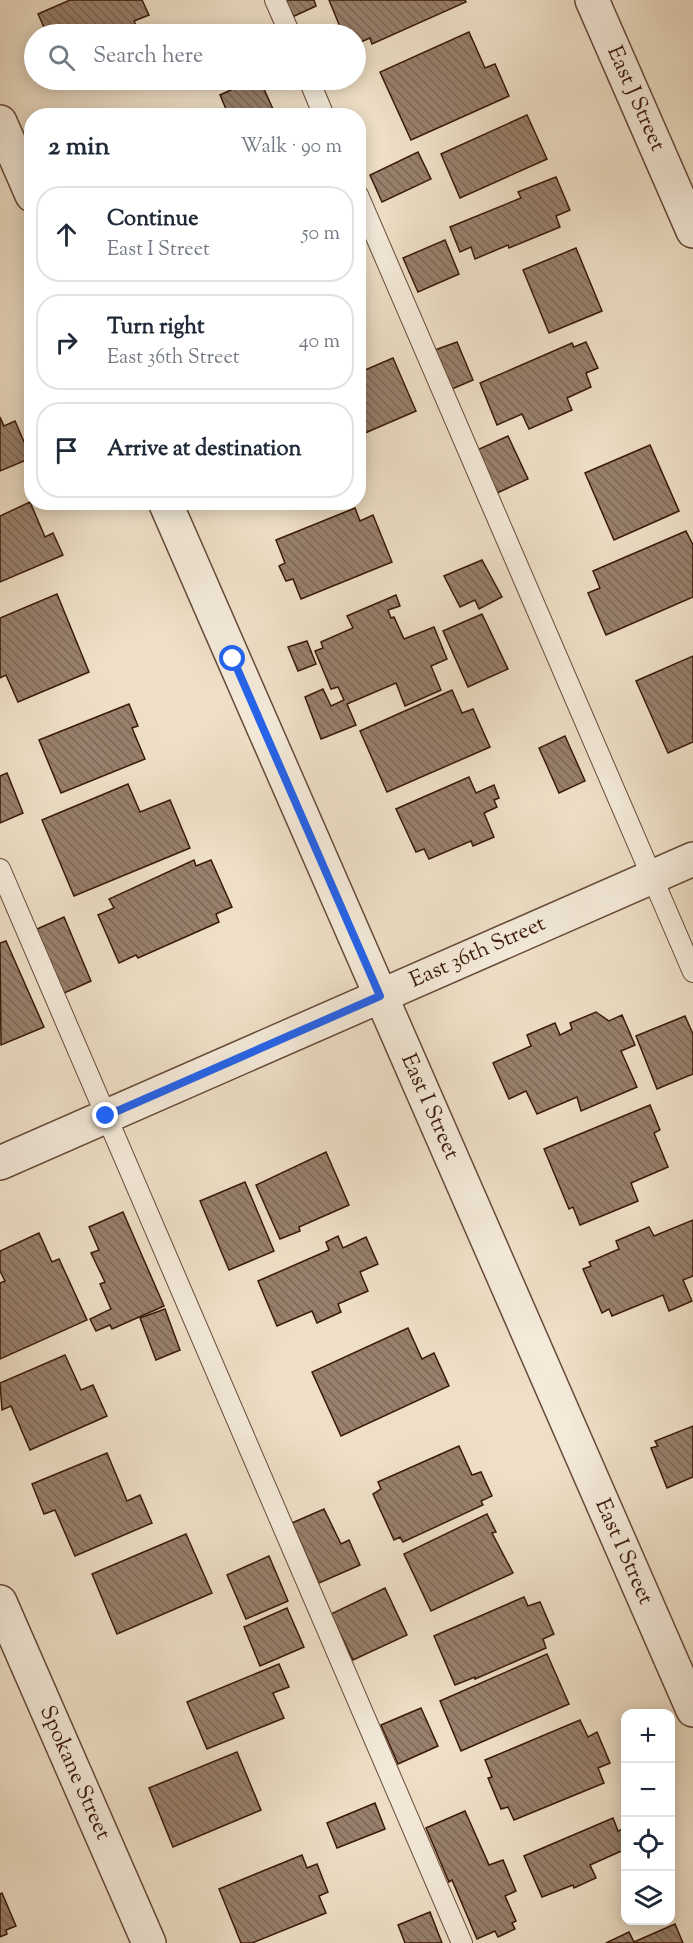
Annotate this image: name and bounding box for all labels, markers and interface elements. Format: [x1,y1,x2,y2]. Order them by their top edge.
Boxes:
search box [24,24,366,90]
icon: search [45,41,78,74]
text: Search here [93,41,203,73]
street label: East J Street [598,41,673,157]
text: 2 min [48,129,110,166]
text: Walk · 90 m [240,133,342,162]
text: Continue [107,204,198,236]
icon: ahead [50,218,83,251]
text: 50 m [302,220,340,249]
text: East I Street [107,236,210,265]
text: Turn right [107,312,204,344]
icon: right [50,326,83,359]
text: 40 m [299,328,340,357]
text: East 36th Street [107,344,239,373]
icon: arrive [50,434,83,467]
text: Arrive at destination [107,434,302,466]
route start [219,645,245,671]
street label: East 36th Street [405,909,552,997]
street label: East I Street [391,1049,467,1166]
route end [92,1102,118,1128]
street label: East I Street [585,1494,661,1611]
street label: Spokane Street [30,1701,118,1846]
map controls [621,1709,675,1925]
button: + [621,1709,675,1763]
button: − [621,1763,675,1817]
button: locate [621,1817,675,1871]
button: layers [621,1871,675,1925]

